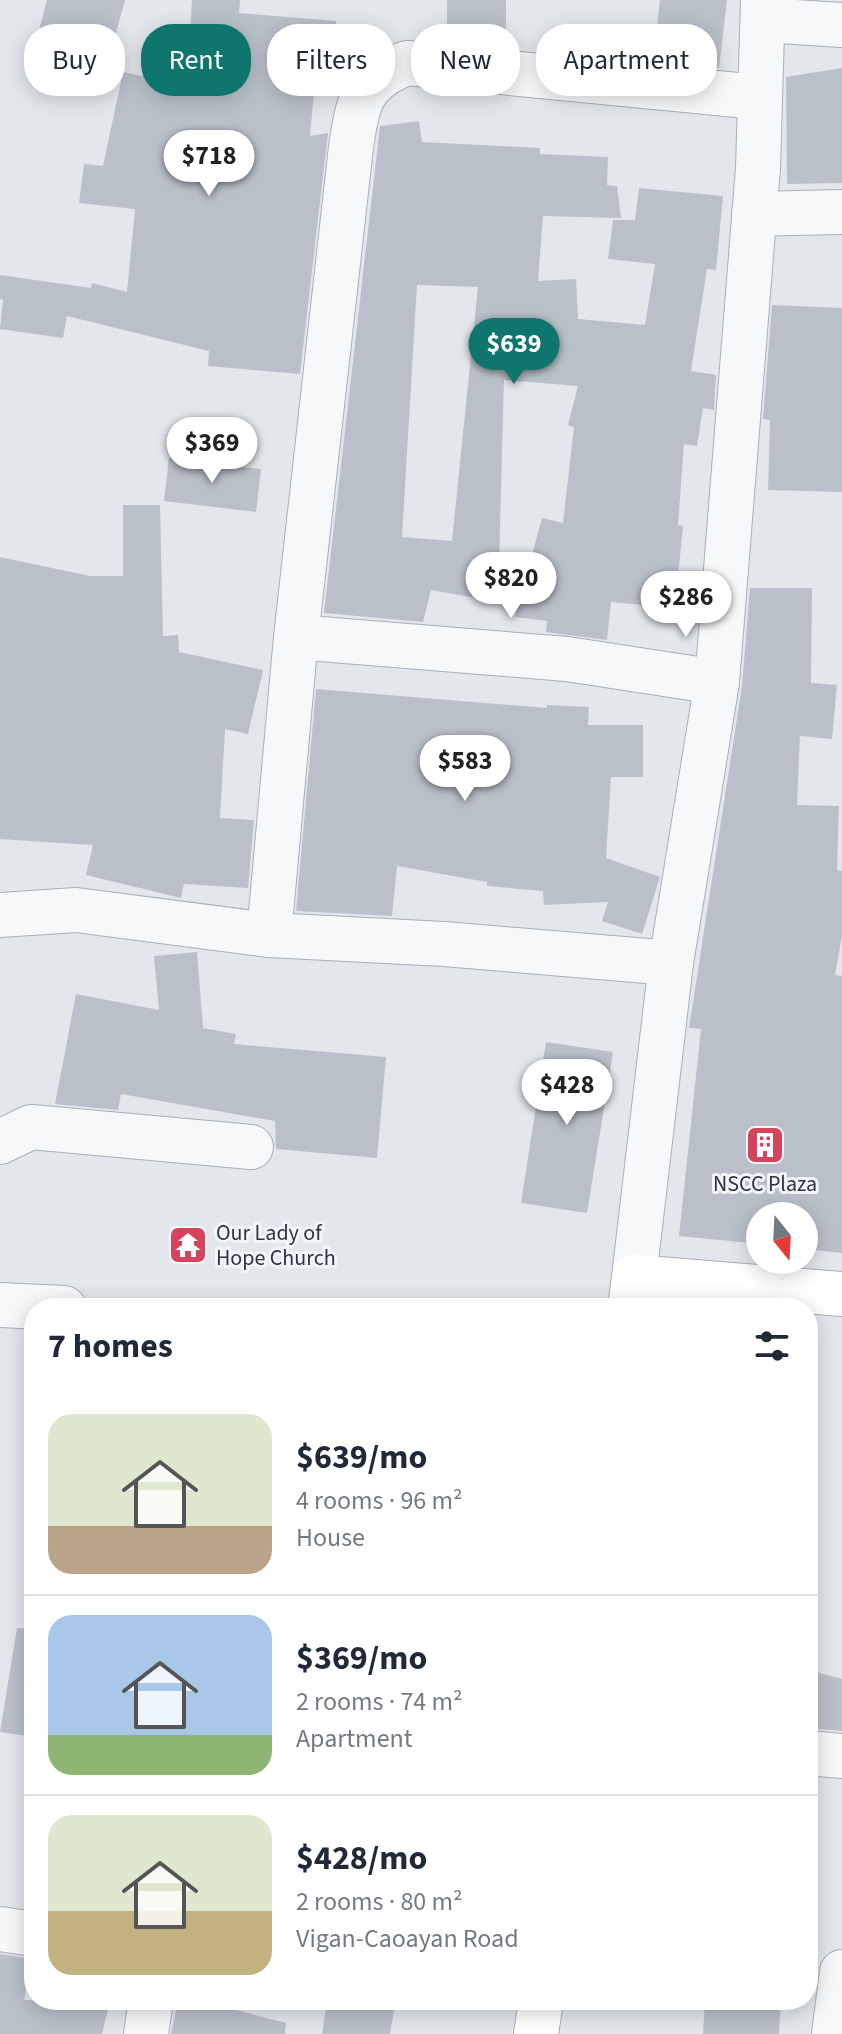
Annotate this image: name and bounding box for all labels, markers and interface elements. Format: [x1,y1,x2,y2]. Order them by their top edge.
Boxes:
chip: Buy [24,24,125,96]
chip: Rent [141,24,251,96]
chip: Filters [267,24,395,96]
chip: New [411,24,520,96]
chip: Apartment [536,24,717,96]
pin: $718 [162,130,256,198]
text: $718 [182,137,236,174]
pin: $639 [467,318,561,386]
text: $639 [487,325,541,362]
pin: $369 [165,417,259,485]
text: $369 [185,424,239,461]
pin: $820 [464,552,558,620]
text: $820 [484,559,538,596]
pin: $286 [639,571,733,639]
text: $286 [659,578,713,615]
pin: $583 [418,735,512,803]
text: $583 [438,742,492,779]
pin: $428 [520,1059,614,1127]
text: $428 [540,1066,594,1103]
building icon: NSCC Plaza [744,1124,786,1166]
place label: NSCC Plaza [713,1168,817,1200]
north arrow [746,1202,818,1274]
map controls [746,1202,818,1274]
place label: Our Lady of Hope Church [216,1217,336,1274]
temple icon: Our Lady of Hope Church [167,1224,209,1266]
text: 7 homes [48,1322,173,1371]
icon: filters [750,1324,794,1368]
text: $639/mo [296,1433,427,1482]
icon: home [112,1446,208,1542]
text: 4 rooms · 96 m² [296,1482,463,1519]
text: House [296,1519,365,1556]
text: $369/mo [296,1634,427,1683]
icon: home [112,1647,208,1743]
text: 2 rooms · 74 m² [296,1683,463,1720]
text: Apartment [296,1720,413,1757]
text: $428/mo [296,1834,427,1883]
icon: home [112,1847,208,1943]
text: 2 rooms · 80 m² [296,1883,463,1920]
text: Vigan-Caoayan Road [296,1920,519,1957]

